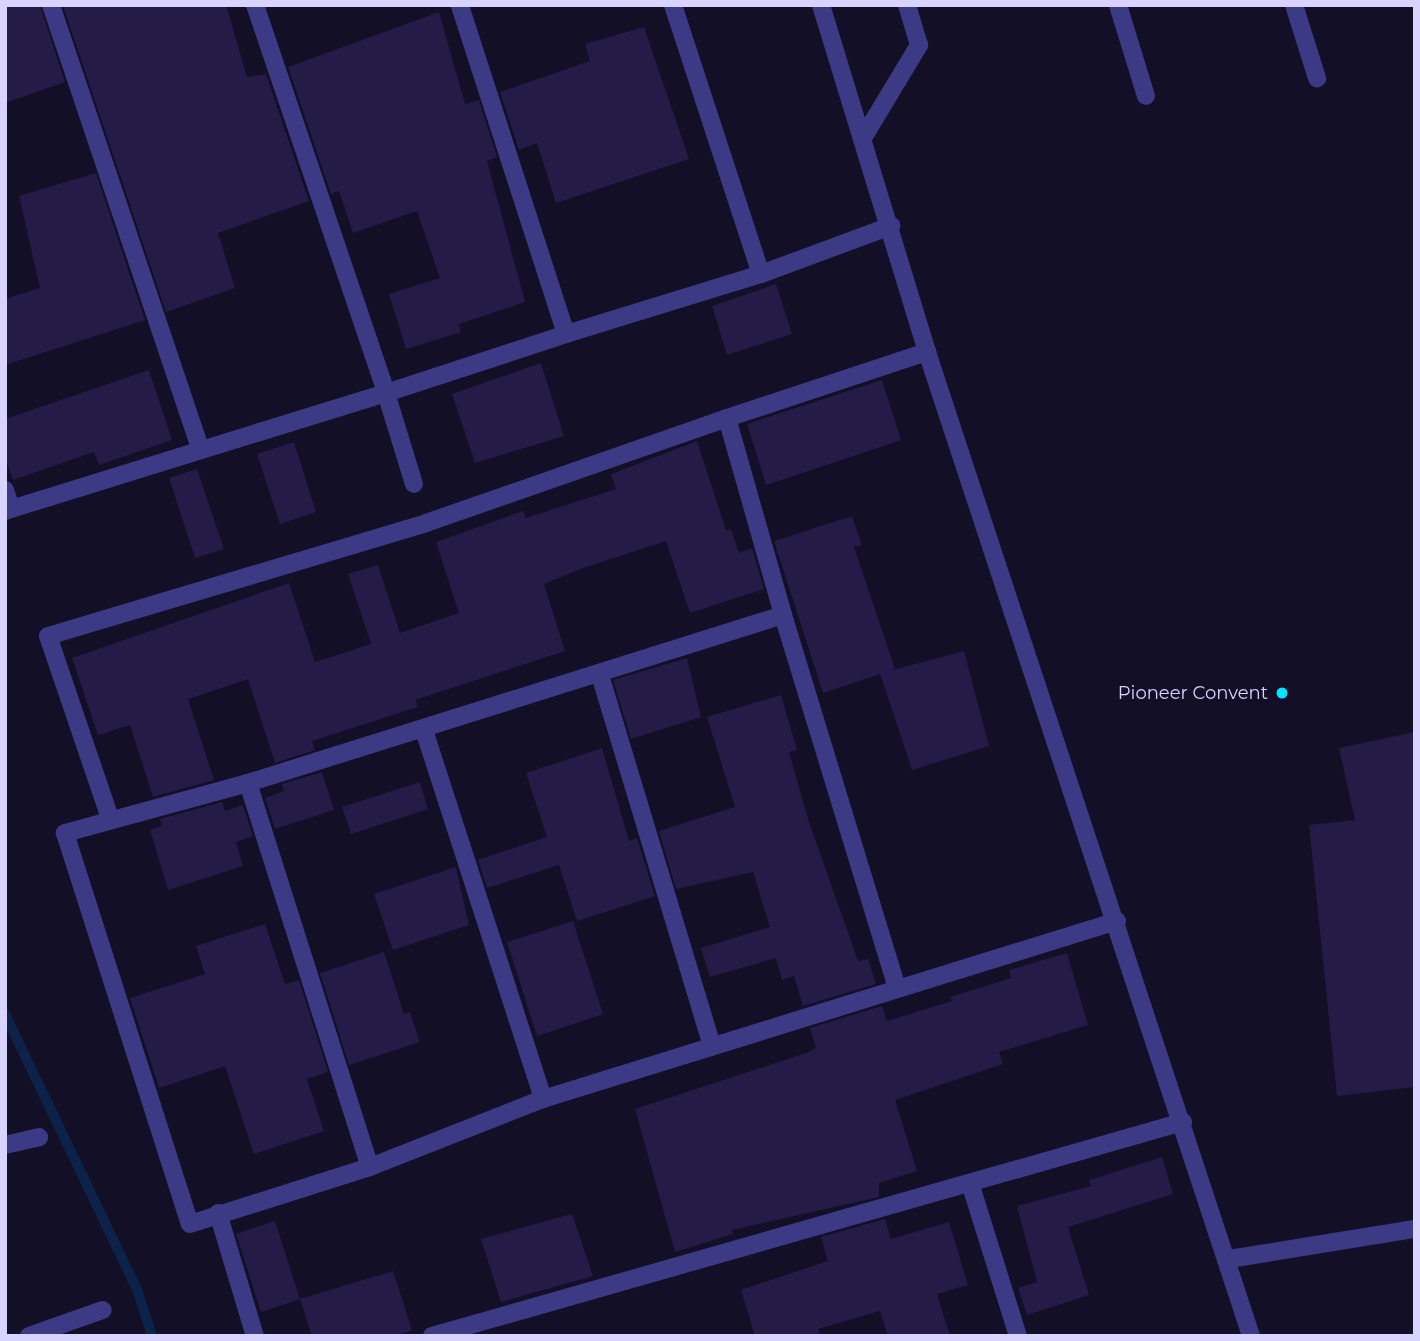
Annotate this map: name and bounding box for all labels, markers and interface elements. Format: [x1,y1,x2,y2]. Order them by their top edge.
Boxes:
place label: Pioneer Convent [1118,682,1268,704]
marker: Pioneer Convent [1274,685,1290,701]

